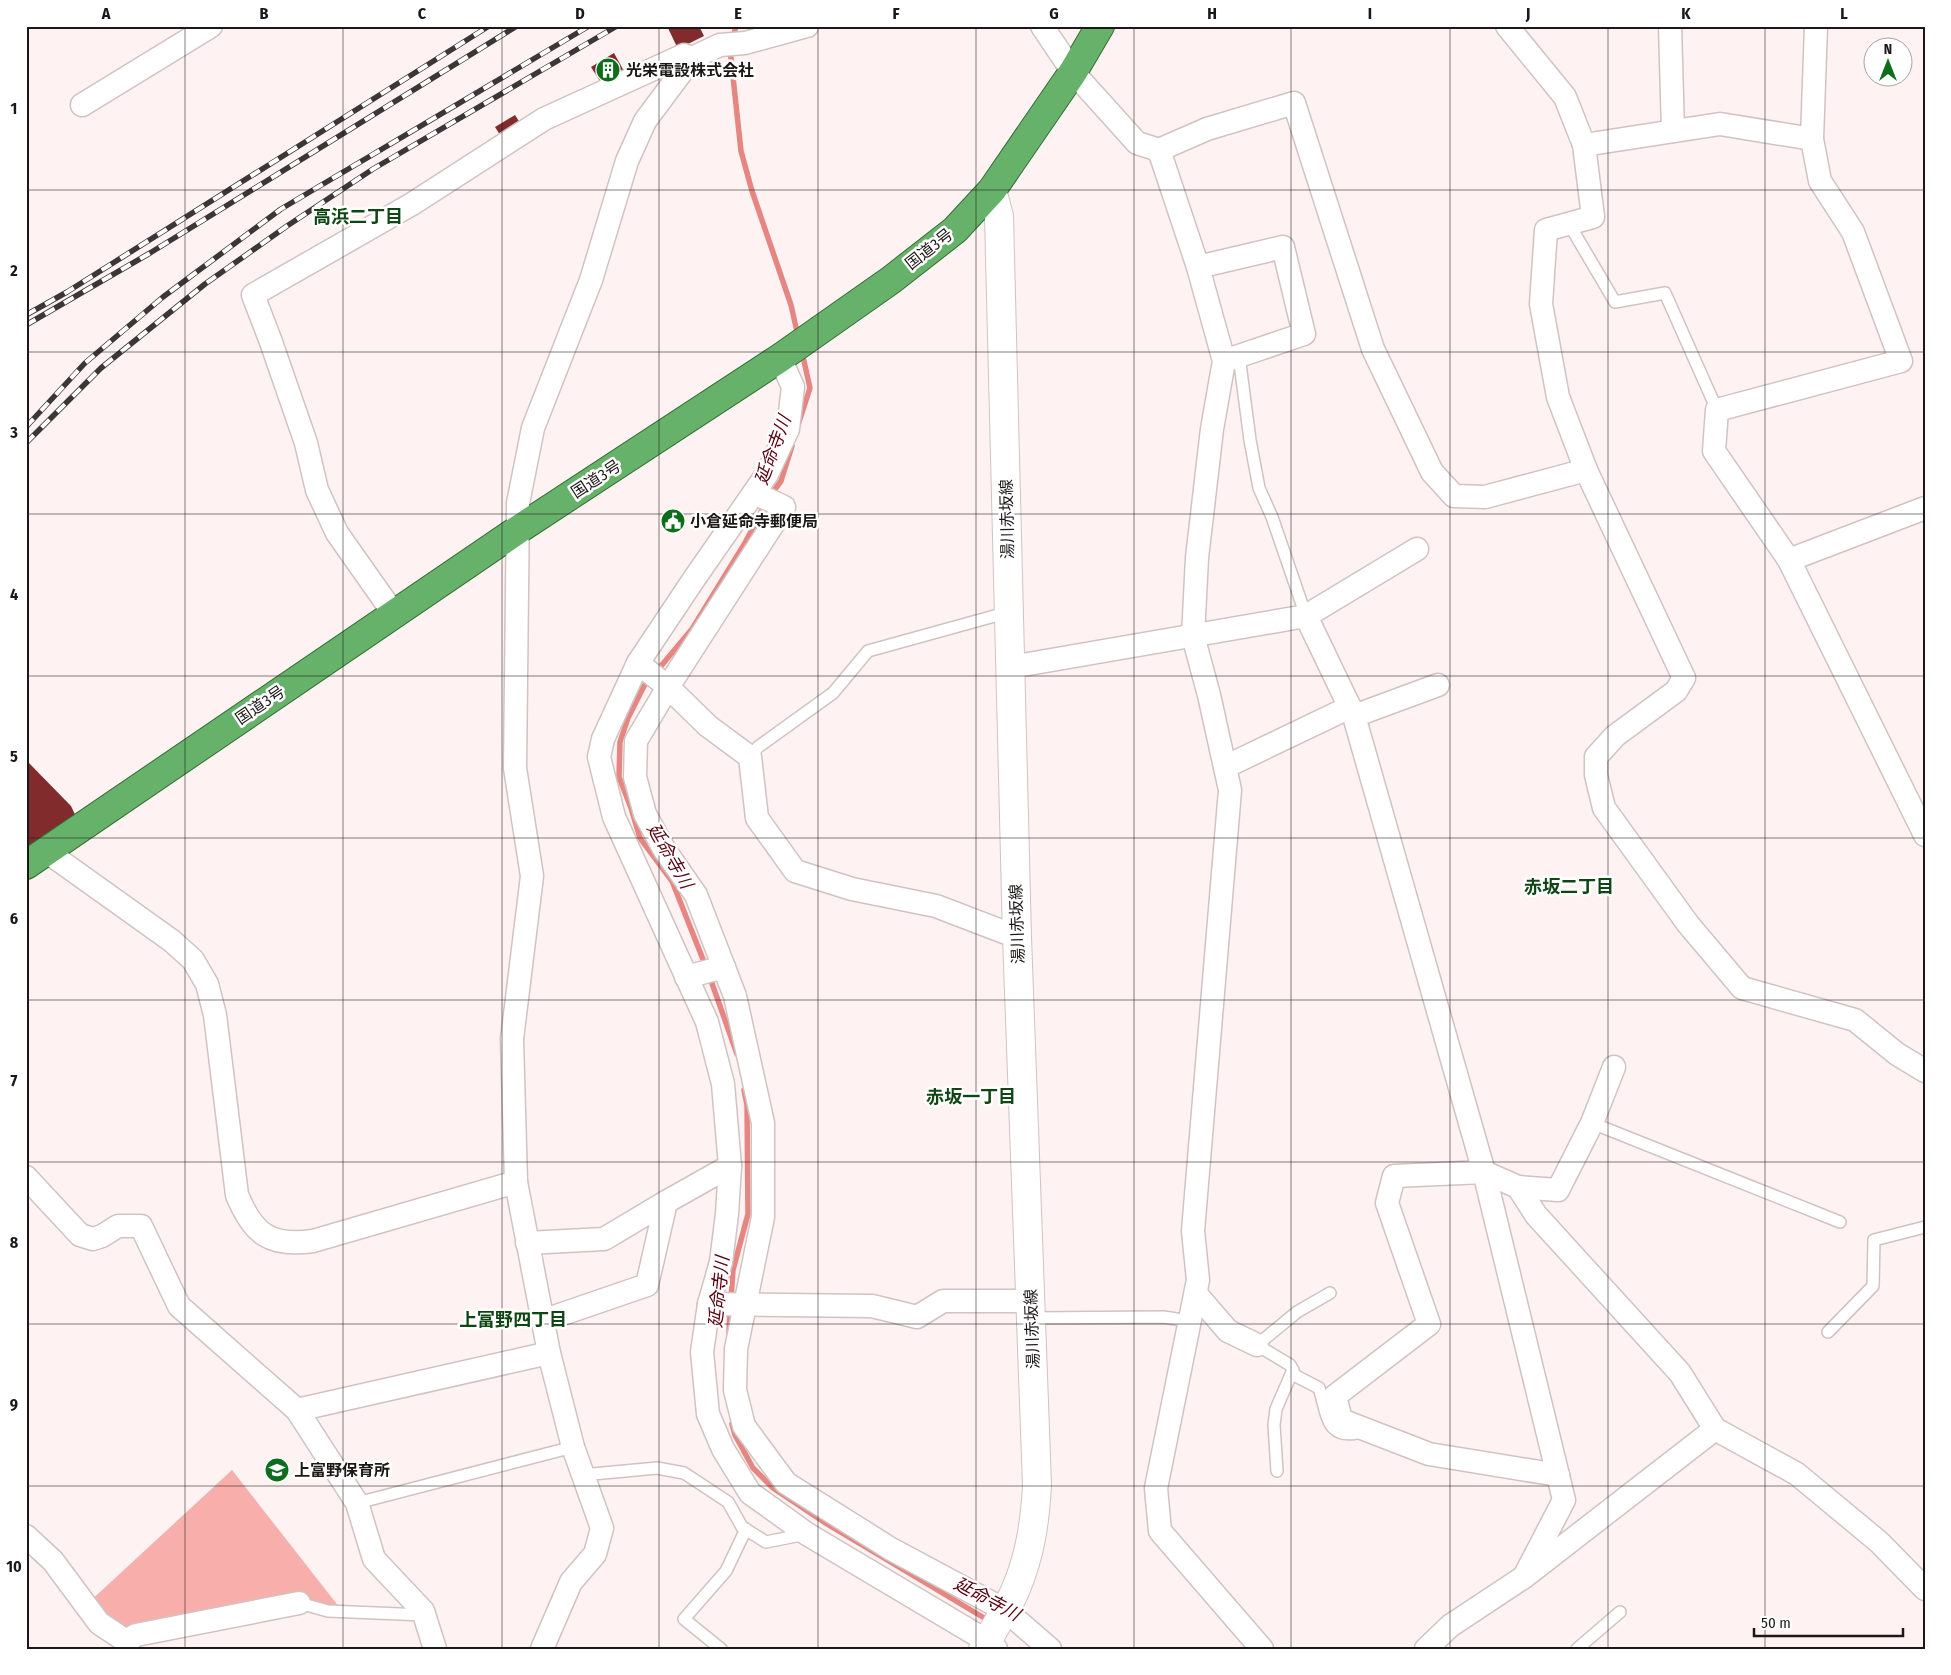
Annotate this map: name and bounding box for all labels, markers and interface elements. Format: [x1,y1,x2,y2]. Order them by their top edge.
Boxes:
text: A [101,4,111,23]
text: B [260,4,269,23]
text: C [418,4,427,23]
text: D [575,4,585,23]
text: E [734,4,742,23]
text: F [892,4,900,23]
text: G [1049,4,1059,23]
text: H [1207,4,1217,23]
text: I [1368,4,1372,23]
text: J [1525,4,1530,23]
text: K [1681,4,1691,23]
text: L [1840,4,1848,23]
north arrow [1864,38,1914,88]
text: N [1884,41,1892,58]
building icon: 光栄電設株式会社 [595,57,621,83]
place label: 光栄電設株式会社 [626,61,754,80]
text: 1 [11,99,17,118]
district label: 高浜二丁目 [313,206,403,228]
street label: 国道3号 [901,225,957,273]
text: 2 [9,261,18,280]
water label: 延命寺川 [750,411,796,488]
text: 3 [9,423,18,442]
street label: 国道3号 [568,456,624,502]
street label: 湯川赤坂線 [997,479,1017,559]
public building icon: 小倉延命寺郵便局 [660,508,686,534]
place label: 小倉延命寺郵便局 [690,512,818,531]
text: 4 [10,585,18,604]
street label: 国道3号 [232,682,288,728]
text: 5 [10,747,18,766]
water label: 延命寺川 [642,819,699,894]
district label: 赤坂二丁目 [1524,876,1614,898]
street label: 湯川赤坂線 [1006,884,1028,964]
text: 6 [10,909,18,928]
text: 7 [11,1071,18,1090]
district label: 赤坂一丁目 [926,1086,1016,1108]
text: 8 [10,1233,19,1252]
water label: 延命寺川 [704,1253,734,1329]
street label: 湯川赤坂線 [1021,1289,1043,1369]
district label: 上富野四丁目 [459,1309,567,1331]
text: 9 [10,1395,18,1414]
school or university icon: 上富野保育所 [264,1457,290,1483]
place label: 上富野保育所 [294,1461,390,1480]
text: 10 [6,1557,22,1576]
water label: 延命寺川 [950,1572,1026,1627]
scale bar [1754,1605,1902,1637]
text: 50 m [1761,1614,1791,1632]

